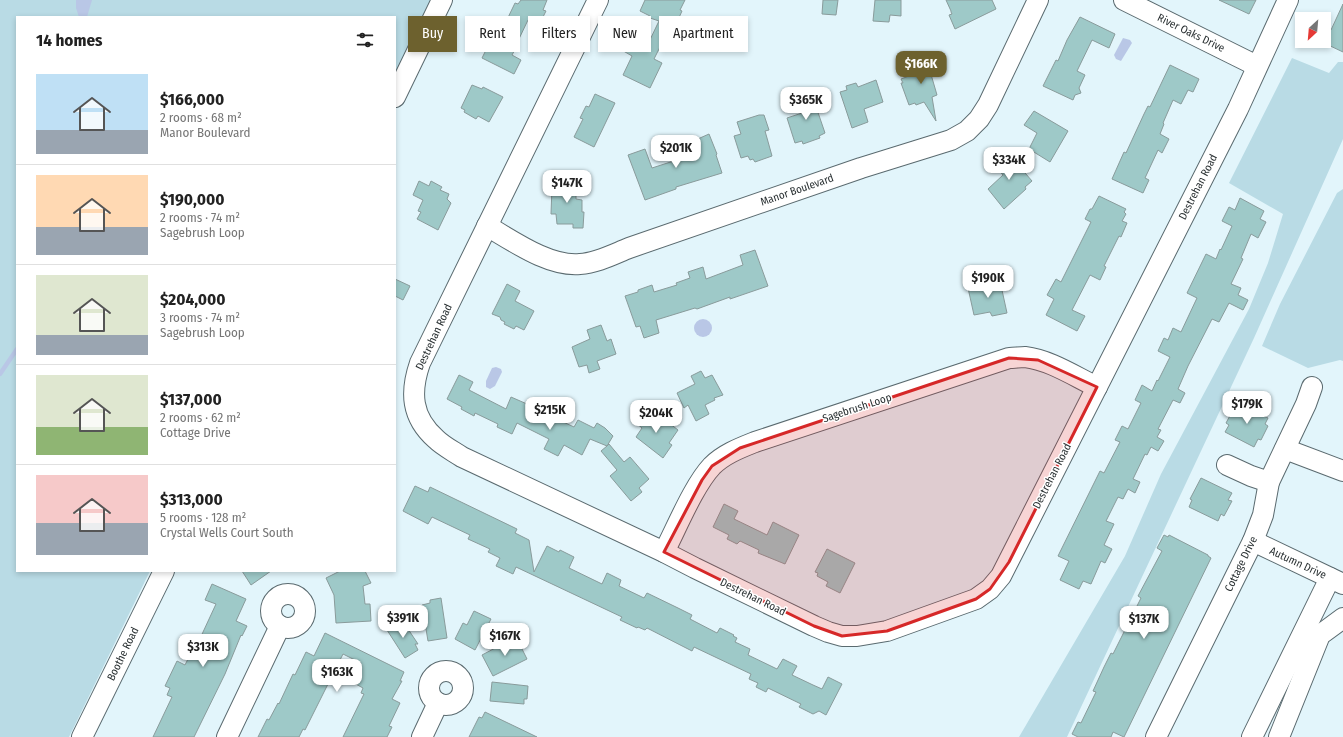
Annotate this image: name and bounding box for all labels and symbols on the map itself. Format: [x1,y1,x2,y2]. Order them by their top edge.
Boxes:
street label: River Oaks Drive [1155,11,1227,55]
north arrow [1295,12,1331,48]
pin: $166K [893,51,949,85]
pin: $365K [778,87,834,121]
pin: $201K [648,135,704,169]
pin: $334K [981,147,1037,181]
street label: Destrehan Road [1176,152,1220,222]
pin: $147K [539,170,595,204]
street label: Manor Boulevard [759,171,835,209]
pin: $190K [960,265,1016,299]
street label: Destrehan Road [413,302,455,372]
street label: Sagebrush Loop [821,391,893,425]
pin: $179K [1219,391,1275,425]
pin: $215K [522,397,578,431]
pin: $204K [628,400,684,434]
street label: Destrehan Road [1030,441,1074,511]
street label: Cottage Drive [1222,534,1260,594]
street label: Autumn Drive [1268,544,1328,582]
street label: Destrehan Road [718,575,788,619]
pin: $391K [375,605,431,639]
pin: $137K [1116,606,1172,640]
pin: $167K [477,623,533,657]
street label: Boothe Road [104,625,142,683]
pin: $313K [175,634,231,668]
pin: $163K [309,659,365,693]

